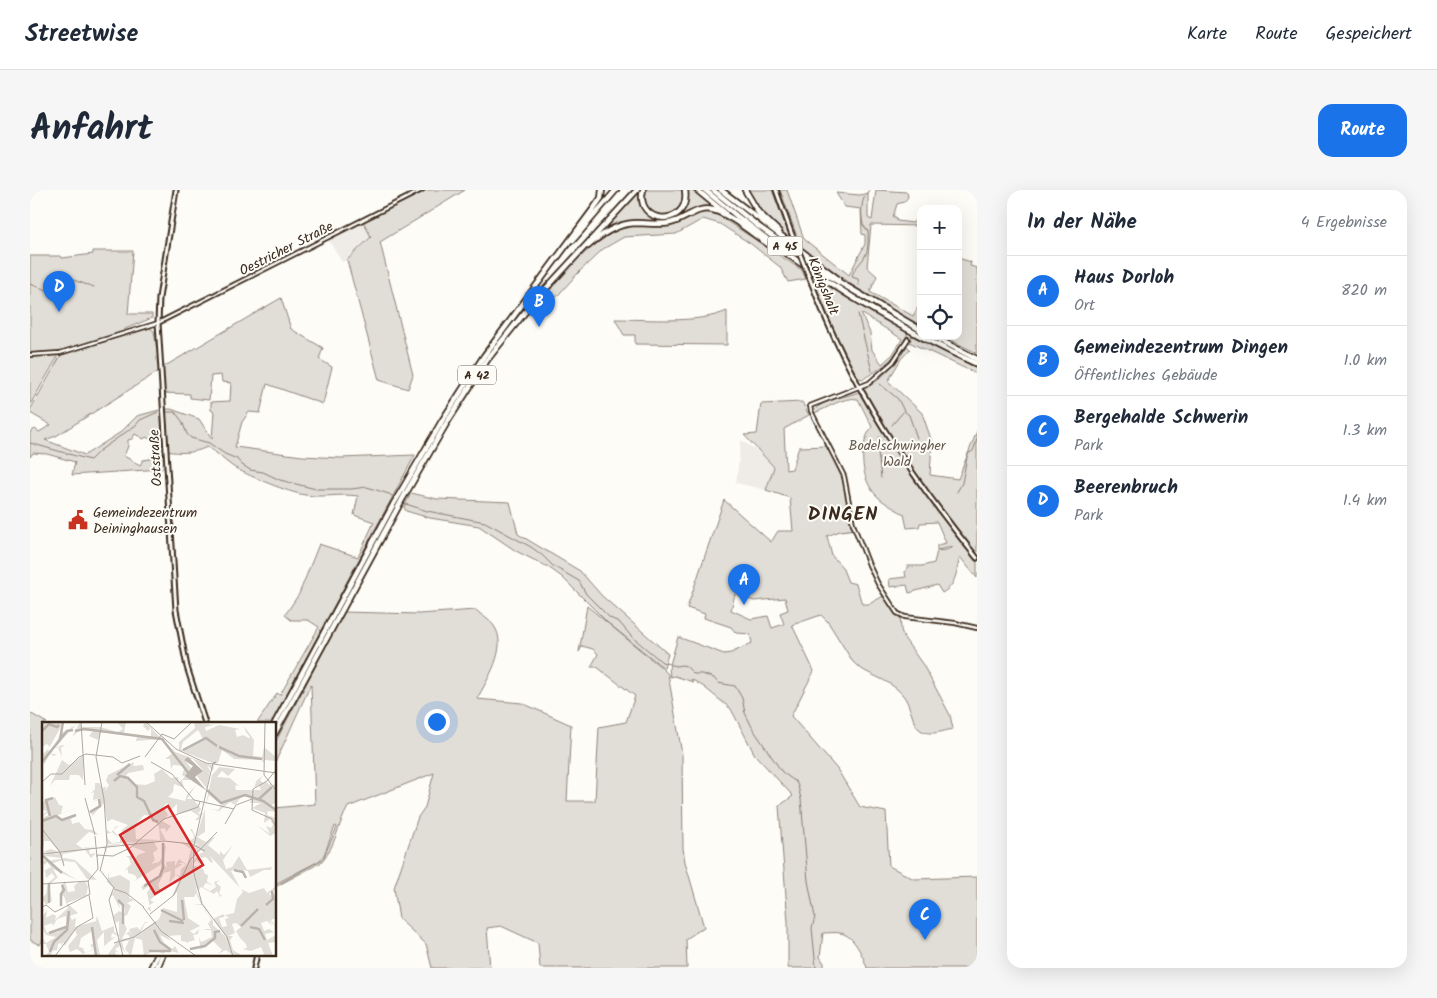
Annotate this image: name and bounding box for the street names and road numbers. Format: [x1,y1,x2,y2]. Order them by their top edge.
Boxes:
street label: Oestricher Straße [236,215,338,282]
road number: A 45 [768,236,802,256]
street label: Königshalt [801,254,845,319]
road number: A 42 [458,366,496,384]
street label: Oststraße [143,428,168,487]

